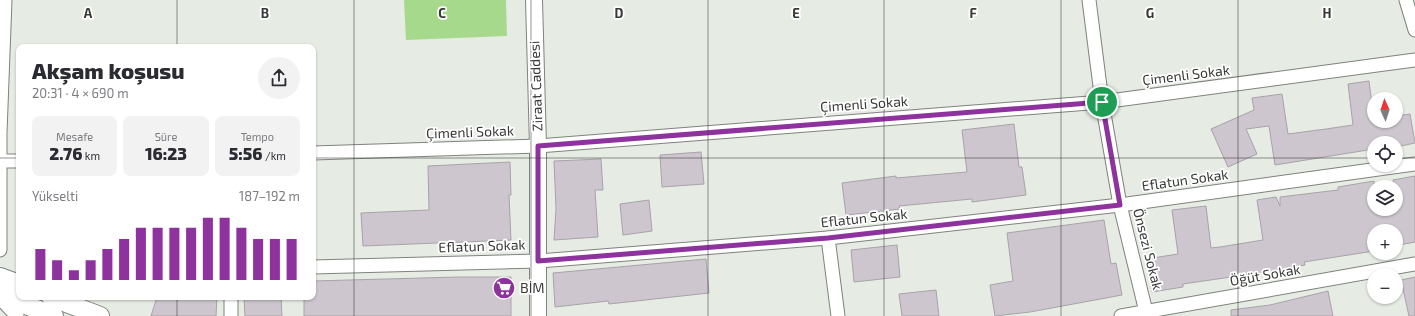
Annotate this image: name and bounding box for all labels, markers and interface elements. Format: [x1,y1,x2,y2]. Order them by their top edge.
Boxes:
text: A [84,5,93,21]
text: B [261,5,269,21]
text: C [438,5,446,21]
text: D [615,5,624,21]
text: E [792,5,800,21]
text: F [969,5,977,21]
text: G [1146,5,1154,21]
text: H [1323,5,1332,21]
street label: Ziraat Caddesi [525,40,546,132]
text: Akşam koşusu [32,57,185,83]
button: share [258,57,300,99]
street label: Çimenli Sokak [1141,61,1231,89]
text: 20:31 · 4 × 690 m [32,85,129,101]
pin [1085,85,1119,119]
icon: arrive [1091,91,1113,113]
street label: Çimenli Sokak [820,92,908,116]
north arrow [1367,92,1403,128]
map controls [1367,92,1403,304]
street label: Çimenli Sokak [426,121,514,143]
text: Mesafe [56,130,93,143]
text: Süre [155,130,177,143]
text: Tempo [241,130,274,143]
button: locate [1367,136,1403,172]
text: 2.76 [49,143,82,163]
text: 16:23 [145,143,187,163]
text: 5:56 [229,143,263,163]
text: km [82,149,100,162]
text: /km [263,149,286,162]
street label: Eflatun Sokak [1141,165,1229,194]
button: layers [1367,180,1403,216]
text: Yükselti [32,188,78,204]
text: 187–192 m [239,188,300,204]
street label: Eflatun Sokak [820,204,908,231]
street label: Önsezi Sokak [1130,206,1167,291]
button: + [1367,224,1403,260]
street label: Eflatun Sokak [438,235,526,256]
street label: Öğüt Sokak [1228,260,1302,289]
button: − [1367,268,1403,304]
supermarket icon: BİM [491,275,517,301]
place label: BİM [520,279,545,296]

